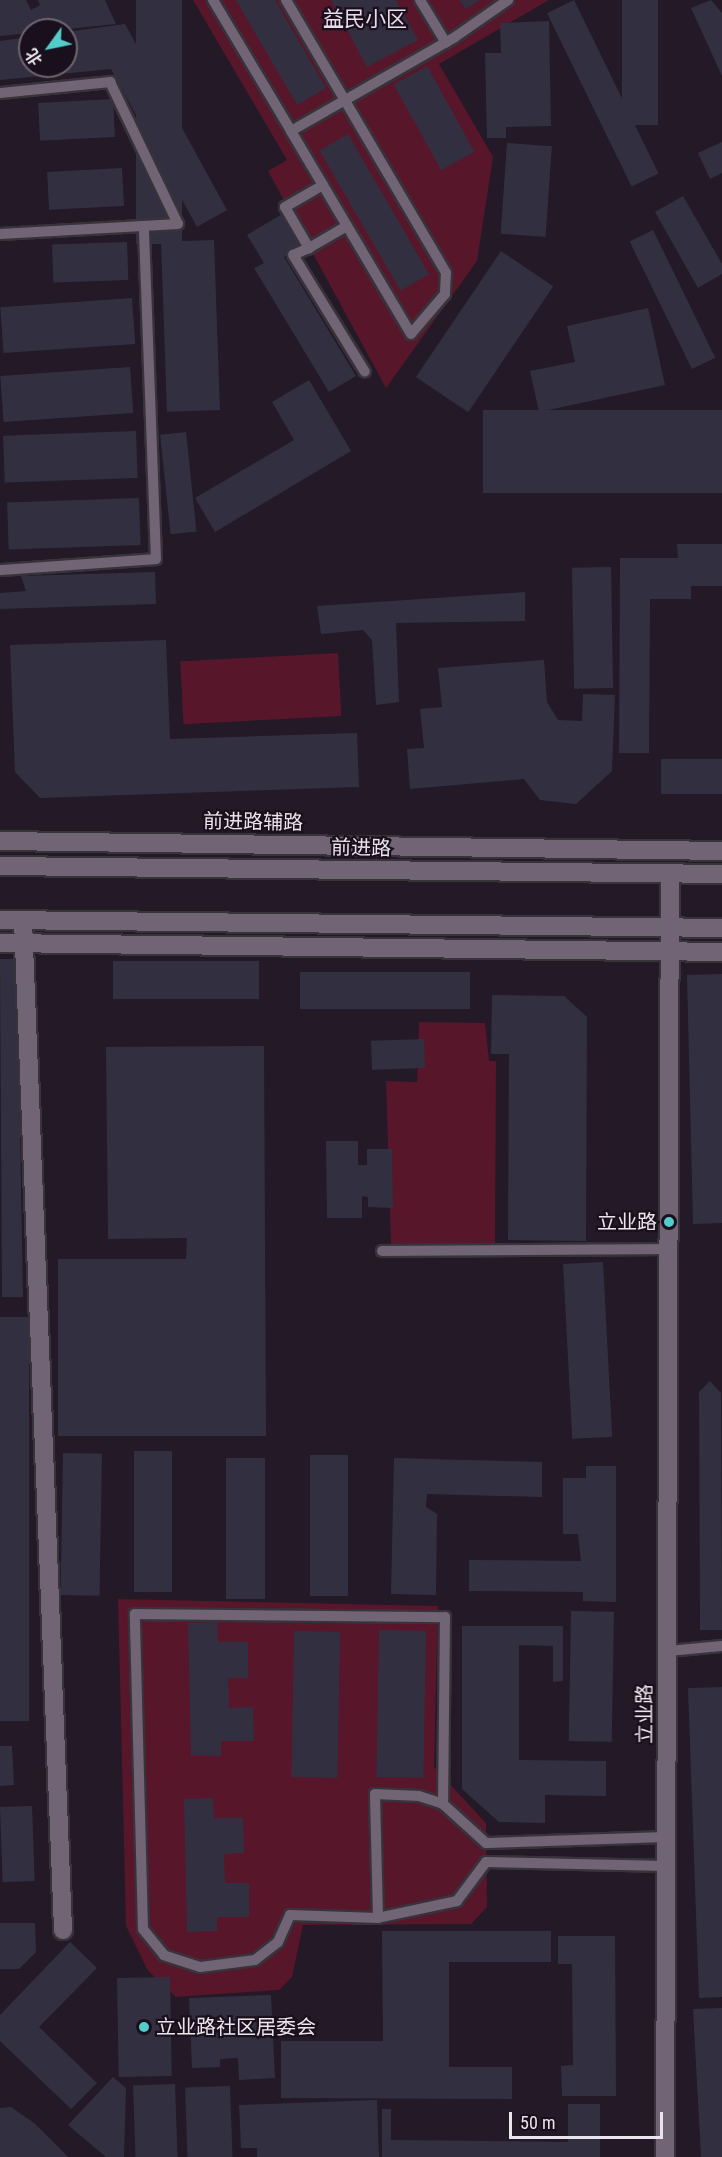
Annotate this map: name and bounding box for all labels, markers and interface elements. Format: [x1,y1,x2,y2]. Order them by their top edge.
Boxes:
district label: 益民小区 [323,6,407,32]
north arrow [18,18,78,78]
text: 北 [22,45,46,69]
street label: 前进路辅路 [203,809,303,835]
street label: 前进路 [331,835,391,861]
place label: 立业路 [597,1210,657,1234]
marker: 立业路 [662,1215,676,1229]
street label: 立业路 [633,1684,657,1744]
place label: 立业路社区居委会 [156,2015,316,2039]
marker: 立业路社区居委会 [137,2020,151,2034]
scale bar [512,2100,666,2138]
text: 50 m [520,2112,555,2133]

